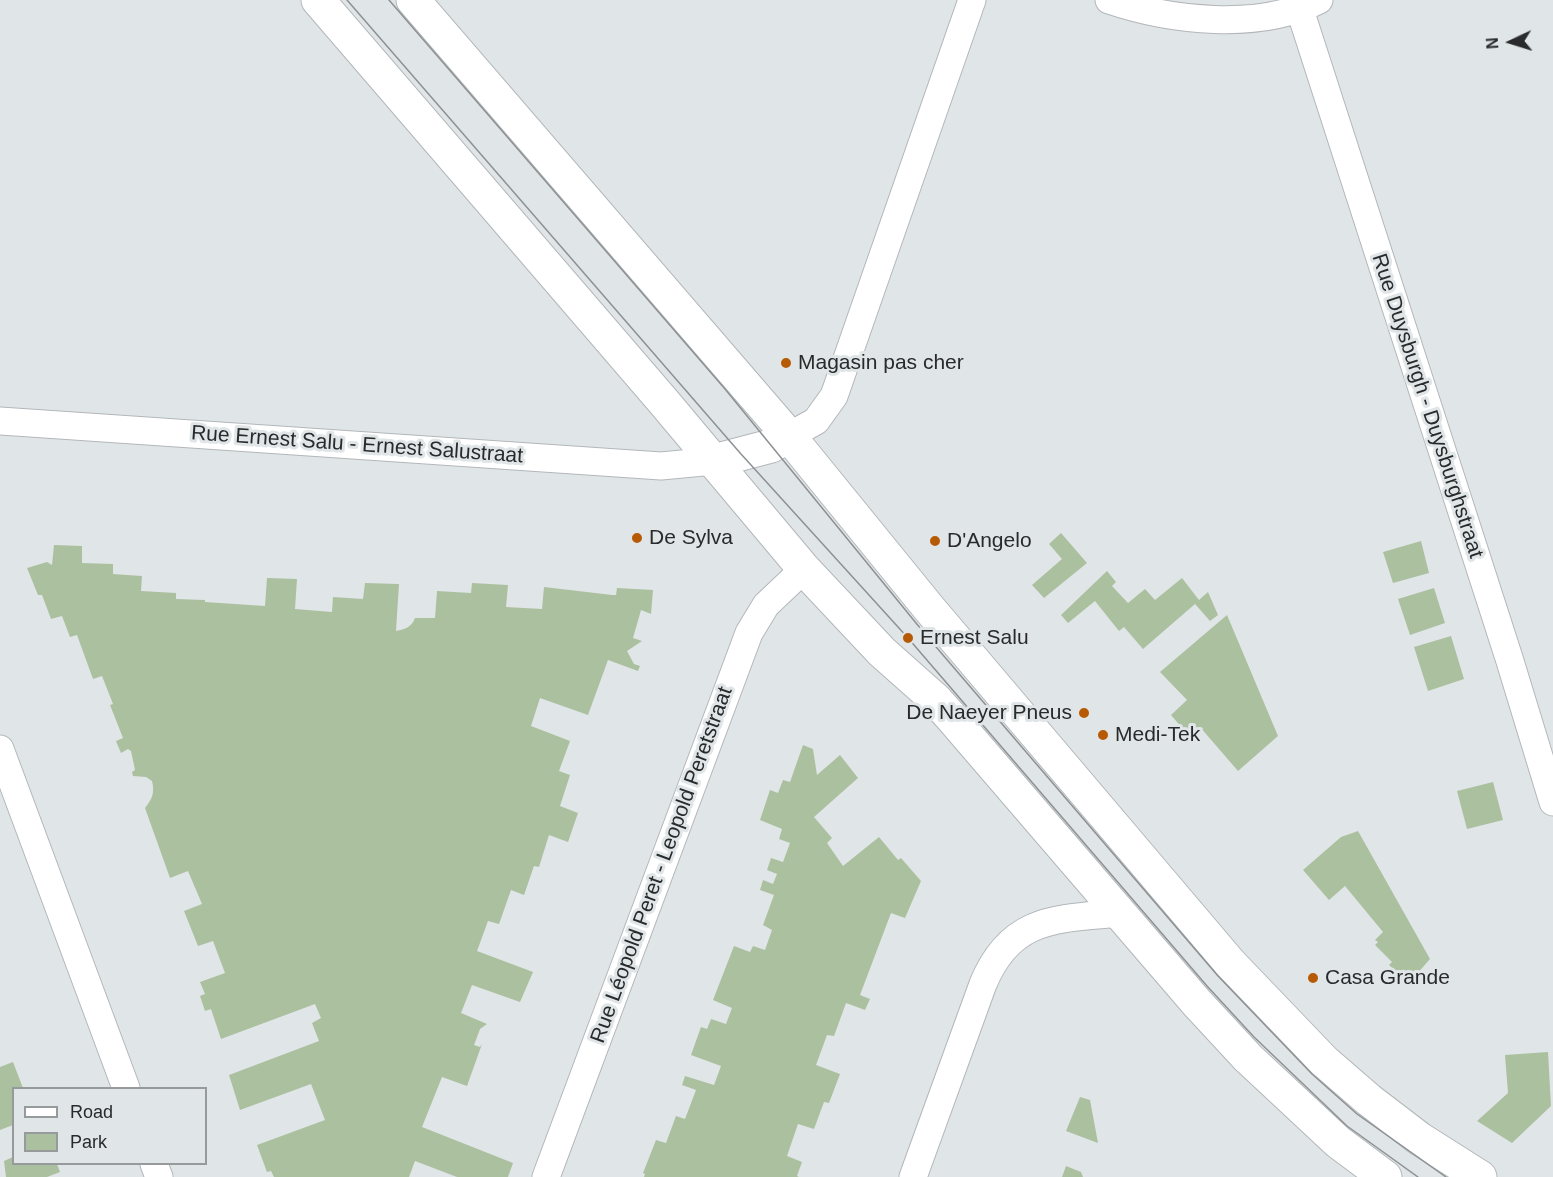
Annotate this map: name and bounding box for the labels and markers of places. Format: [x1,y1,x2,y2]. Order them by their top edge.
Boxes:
place label: Magasin pas cher [798,350,964,376]
marker: Magasin pas cher [779,356,793,370]
place label: De Sylva [649,525,733,551]
place label: D'Angelo [947,528,1032,554]
marker: De Sylva [630,531,644,545]
marker: D'Angelo [928,534,942,548]
place label: Ernest Salu [920,625,1029,651]
marker: Ernest Salu [901,631,915,645]
place label: De Naeyer Pneus [906,700,1072,726]
marker: De Naeyer Pneus [1077,706,1091,720]
place label: Medi-Tek [1115,722,1200,748]
marker: Medi-Tek [1096,728,1110,742]
place label: Casa Grande [1325,965,1450,991]
marker: Casa Grande [1306,971,1320,985]

